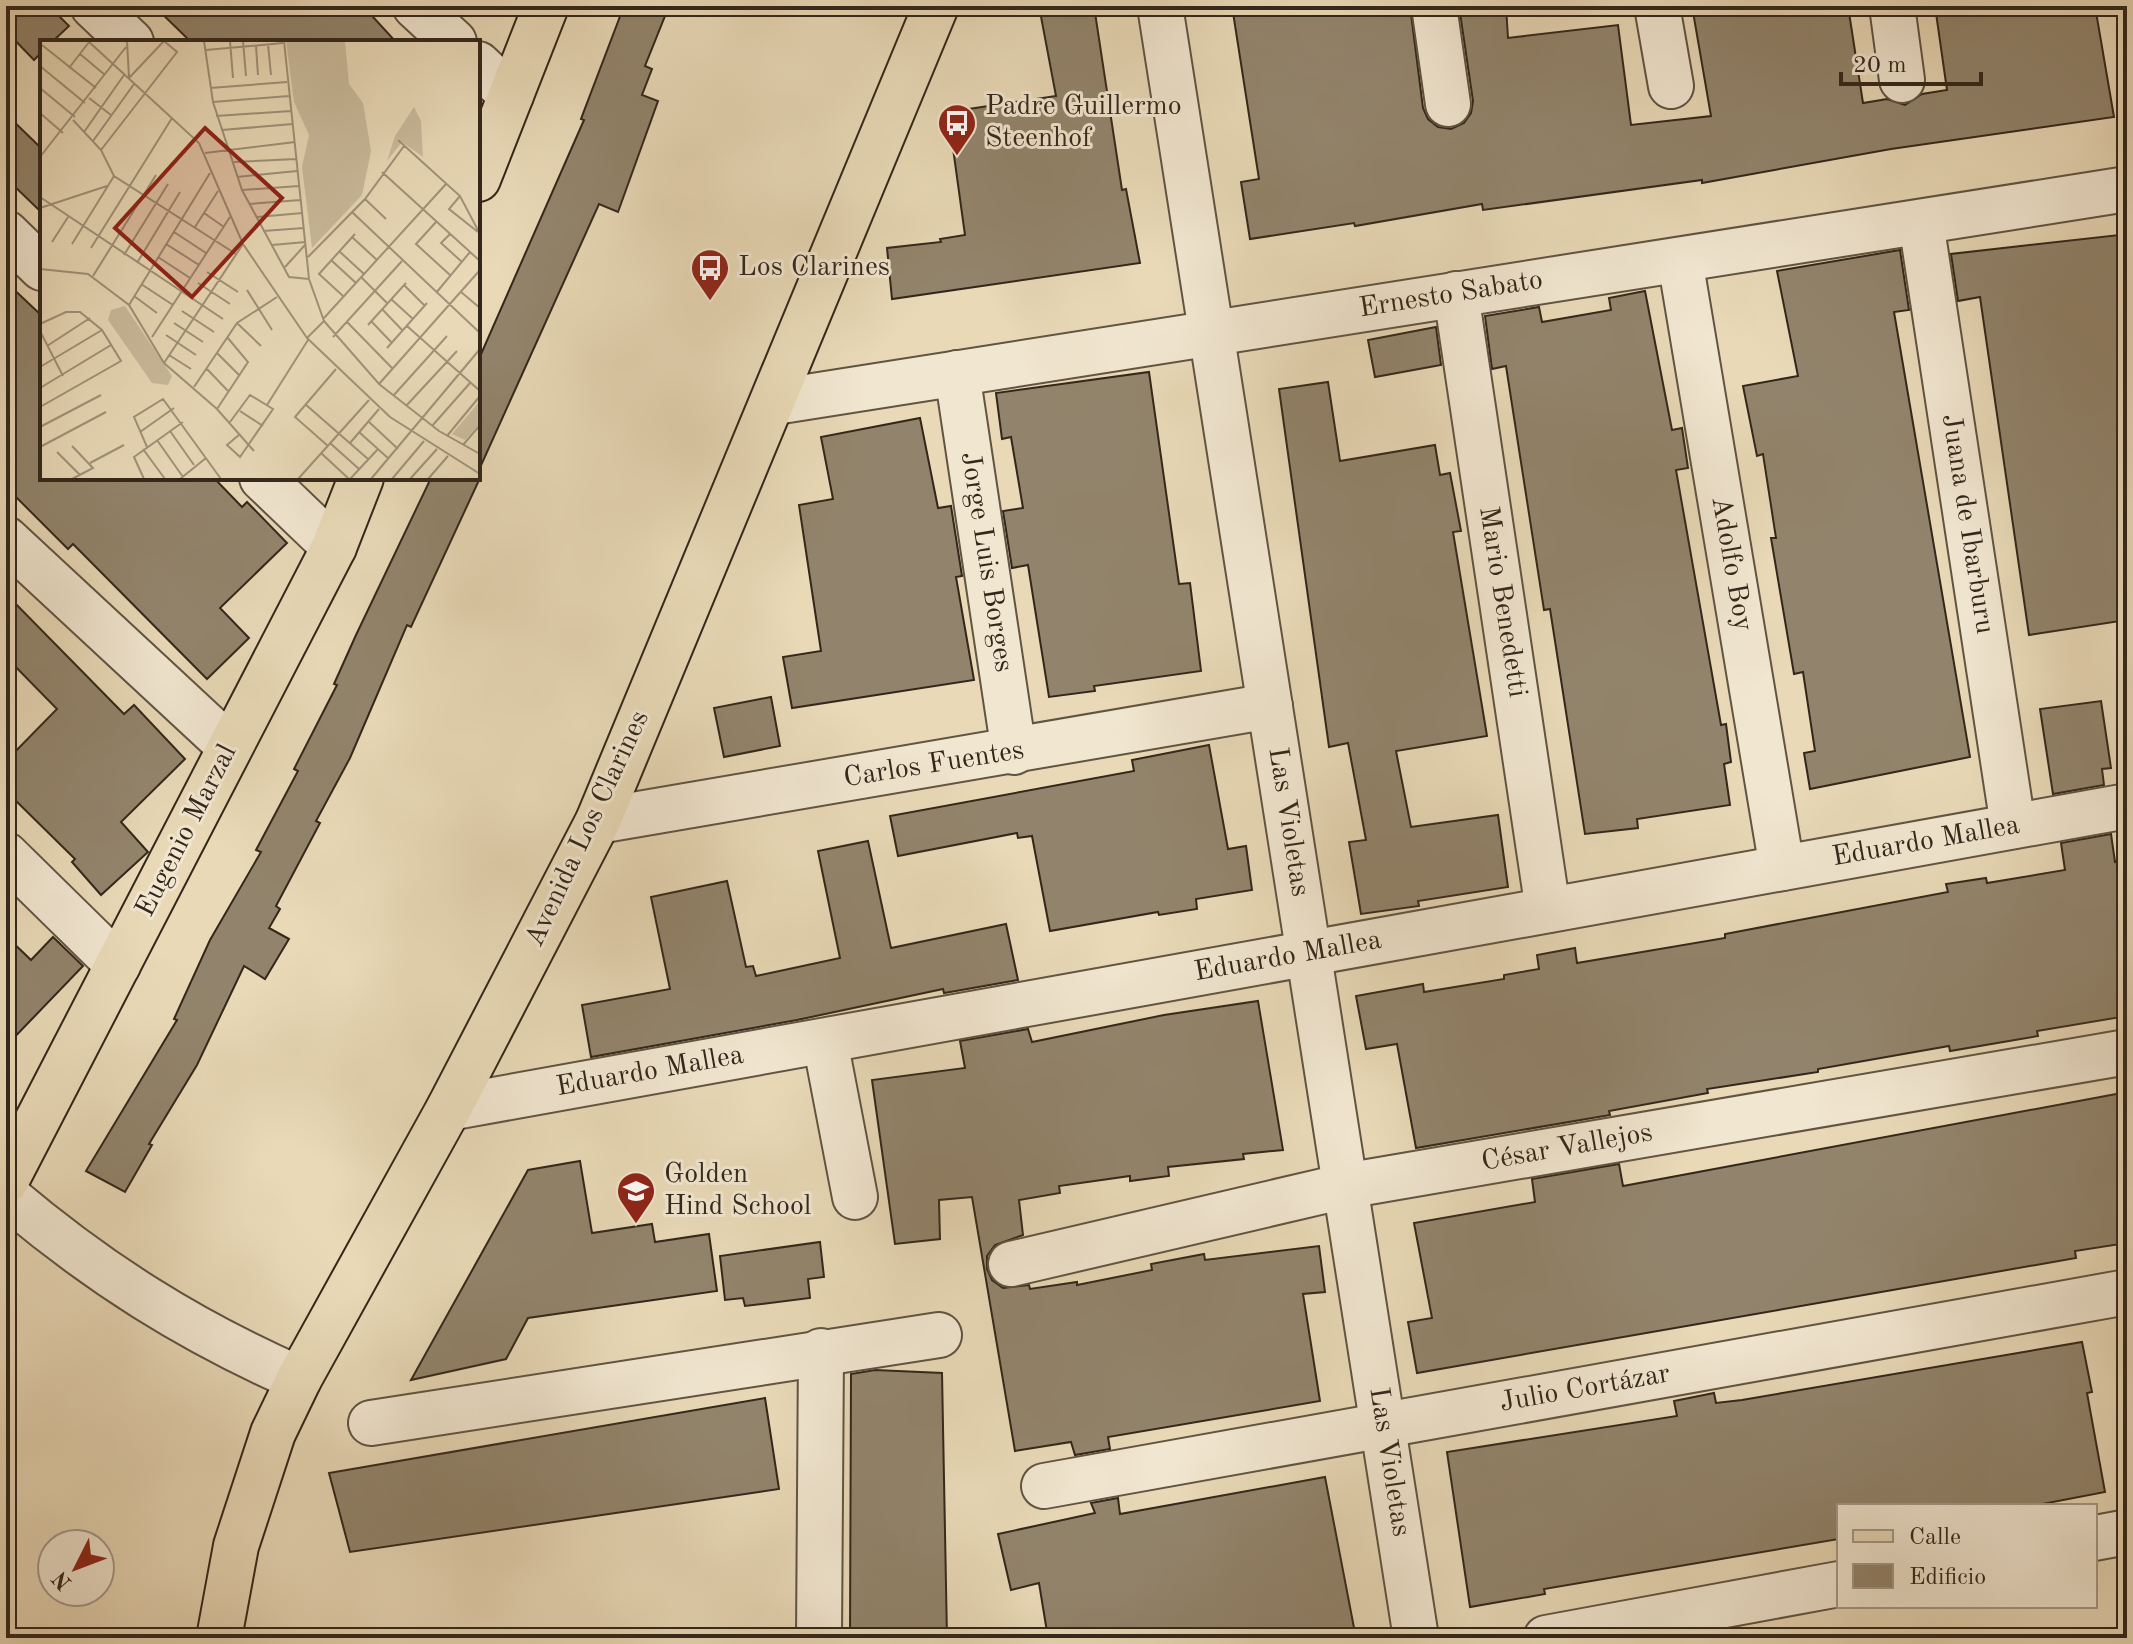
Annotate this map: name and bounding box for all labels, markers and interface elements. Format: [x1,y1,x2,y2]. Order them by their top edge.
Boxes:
scale bar [1841,36,1981,86]
inset map [40,40,480,480]
text: 20 m [1853,54,1907,78]
place label: Padre Guillermo Steenhof [985,93,1182,153]
bus stop icon: Padre Guillermo Steenhof [936,102,978,157]
bus stop icon: Los Clarines [689,247,731,302]
place label: Los Clarines [738,254,890,282]
street label: Ernesto Sabato [1357,267,1545,323]
street label: Juana de Ibarburu [1936,412,1998,636]
street label: Jorge Luis Borges [955,450,1017,674]
street label: Adolfo Boy [1705,494,1757,634]
street label: Mario Benedetti [1473,505,1531,699]
street label: Avenida Los Clarines [521,707,655,951]
street label: Carlos Fuentes [842,737,1026,793]
street label: Eugenio Marzal [132,740,242,922]
street label: Las Violetas [1262,745,1314,899]
street label: Eduardo Mallea [1830,812,2022,872]
street label: Eduardo Mallea [1192,927,1384,987]
street label: Eduardo Mallea [554,1042,746,1102]
street label: César Vallejos [1479,1119,1655,1177]
place label: Golden Hind School [664,1161,811,1221]
school or university icon: Golden Hind School [615,1170,657,1225]
street label: Julio Cortázar [1498,1360,1672,1418]
street label: Las Violetas [1363,1385,1415,1539]
legend [1837,1504,2097,1608]
text: Calle [1909,1526,1961,1550]
north arrow [36,1528,116,1608]
text: N [49,1566,76,1594]
text: Edificio [1909,1566,1986,1590]

